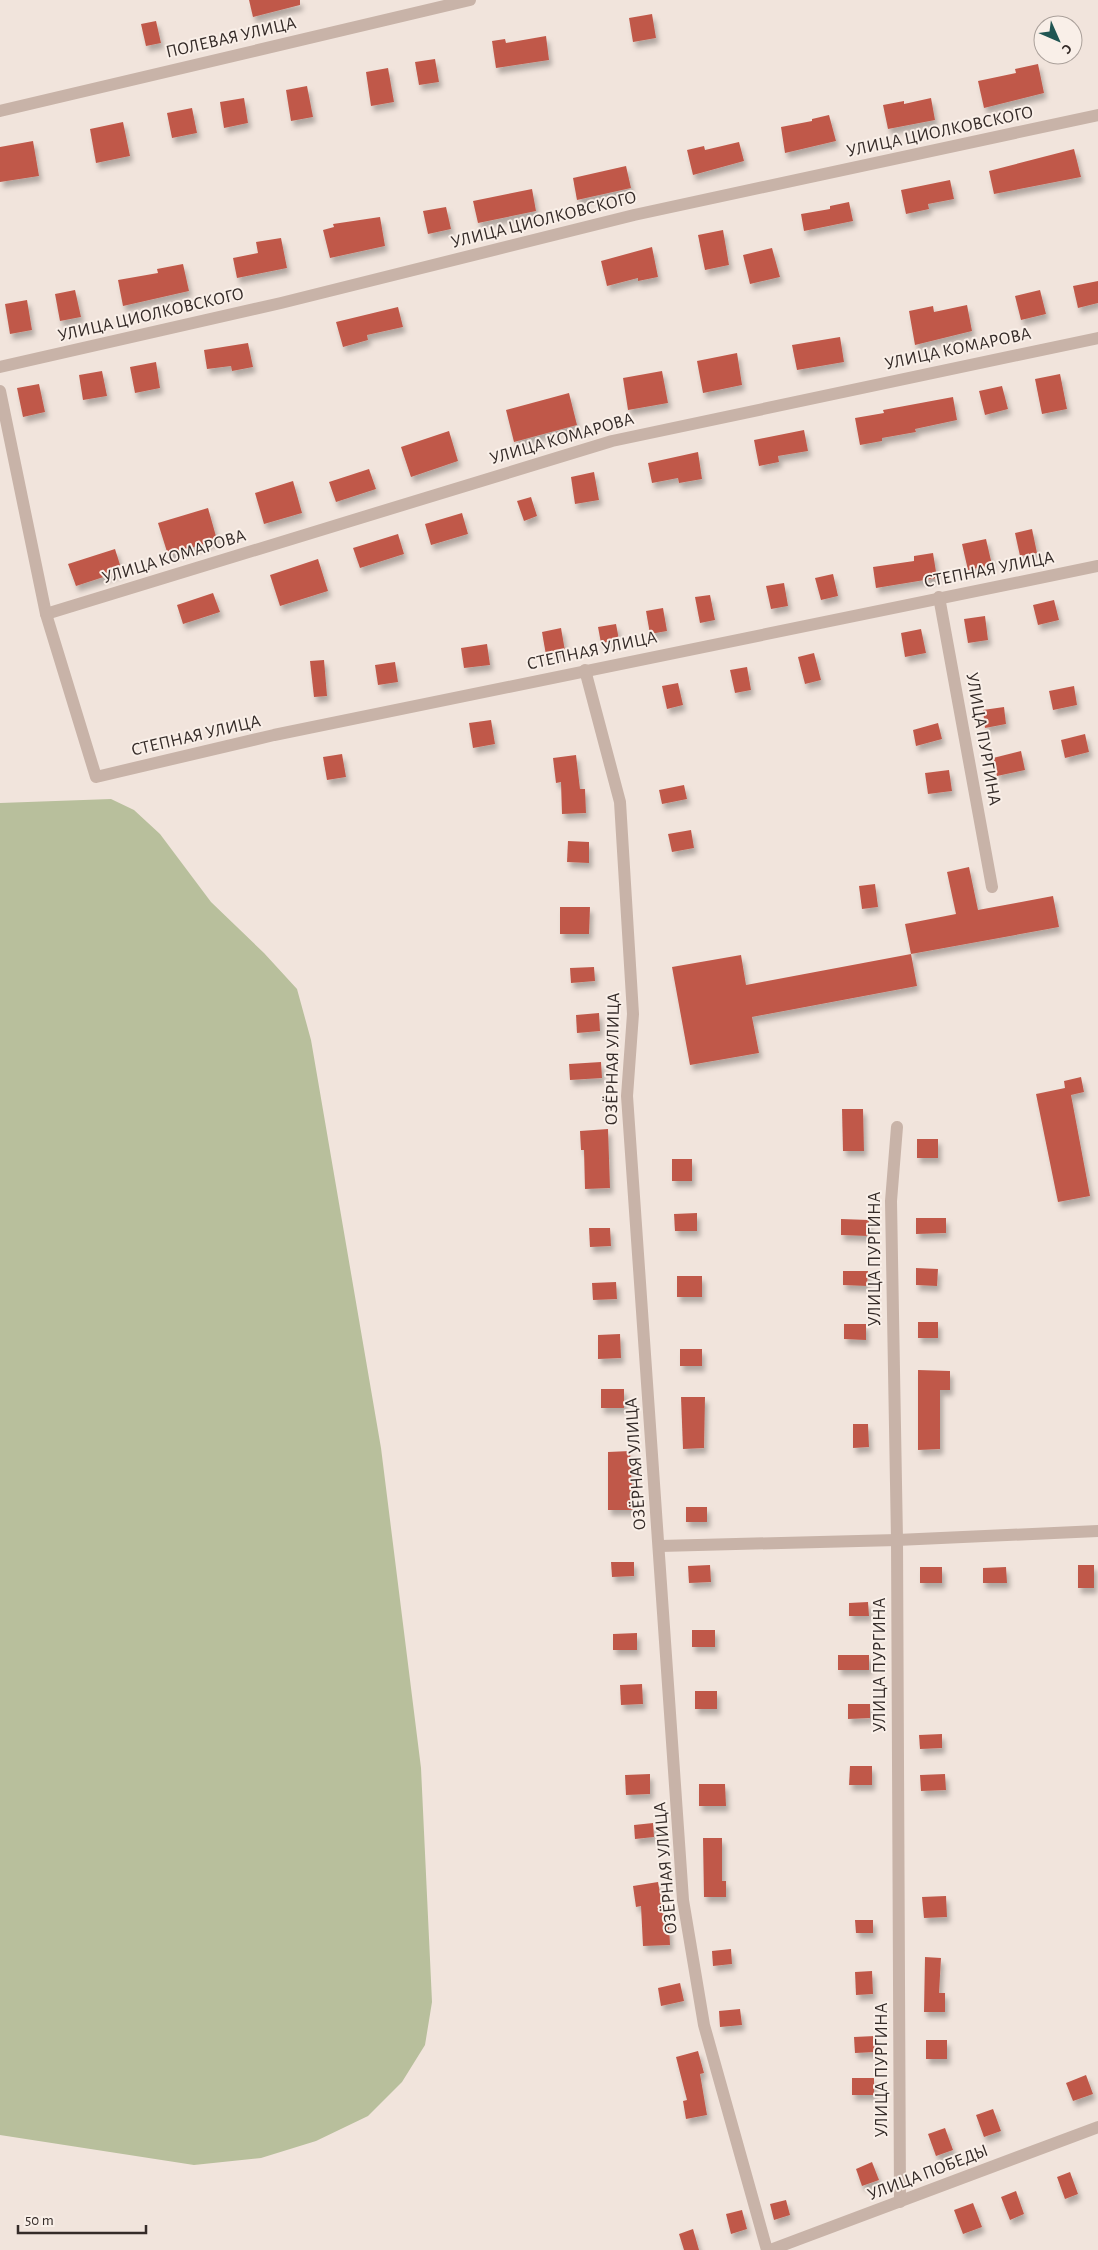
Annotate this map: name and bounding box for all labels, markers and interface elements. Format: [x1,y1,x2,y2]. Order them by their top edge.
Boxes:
street label: ПОЛЕВАЯ УЛИЦА [164,14,298,62]
north arrow [1033,15,1083,65]
text: С [1059,41,1074,56]
street label: УЛИЦА ЦИОЛКОВСКОГО [845,103,1035,161]
street label: УЛИЦА ЦИОЛКОВСКОГО [449,188,639,252]
street label: УЛИЦА ЦИОЛКОВСКОГО [56,285,246,345]
street label: УЛИЦА КОМАРОВА [883,325,1033,373]
street label: УЛИЦА КОМАРОВА [488,410,637,468]
street label: УЛИЦА КОМАРОВА [100,526,248,587]
street label: СТЕПНАЯ УЛИЦА [922,548,1056,591]
street label: СТЕПНАЯ УЛИЦА [525,628,659,674]
street label: УЛИЦА ПУРГИНА [962,671,1004,807]
street label: СТЕПНАЯ УЛИЦА [129,712,263,760]
street label: ОЗЁРНАЯ УЛИЦА [601,992,623,1126]
street label: УЛИЦА ПУРГИНА [866,1191,884,1326]
street label: ОЗЁРНАЯ УЛИЦА [620,1397,650,1531]
street label: УЛИЦА ПУРГИНА [871,1597,889,1732]
street label: ОЗЁРНАЯ УЛИЦА [649,1801,681,1935]
street label: УЛИЦА ПУРГИНА [873,2002,891,2137]
street label: УЛИЦА ПОБЕДЫ [865,2142,991,2204]
scale bar [18,2202,145,2234]
text: 50 m [25,2213,54,2228]

